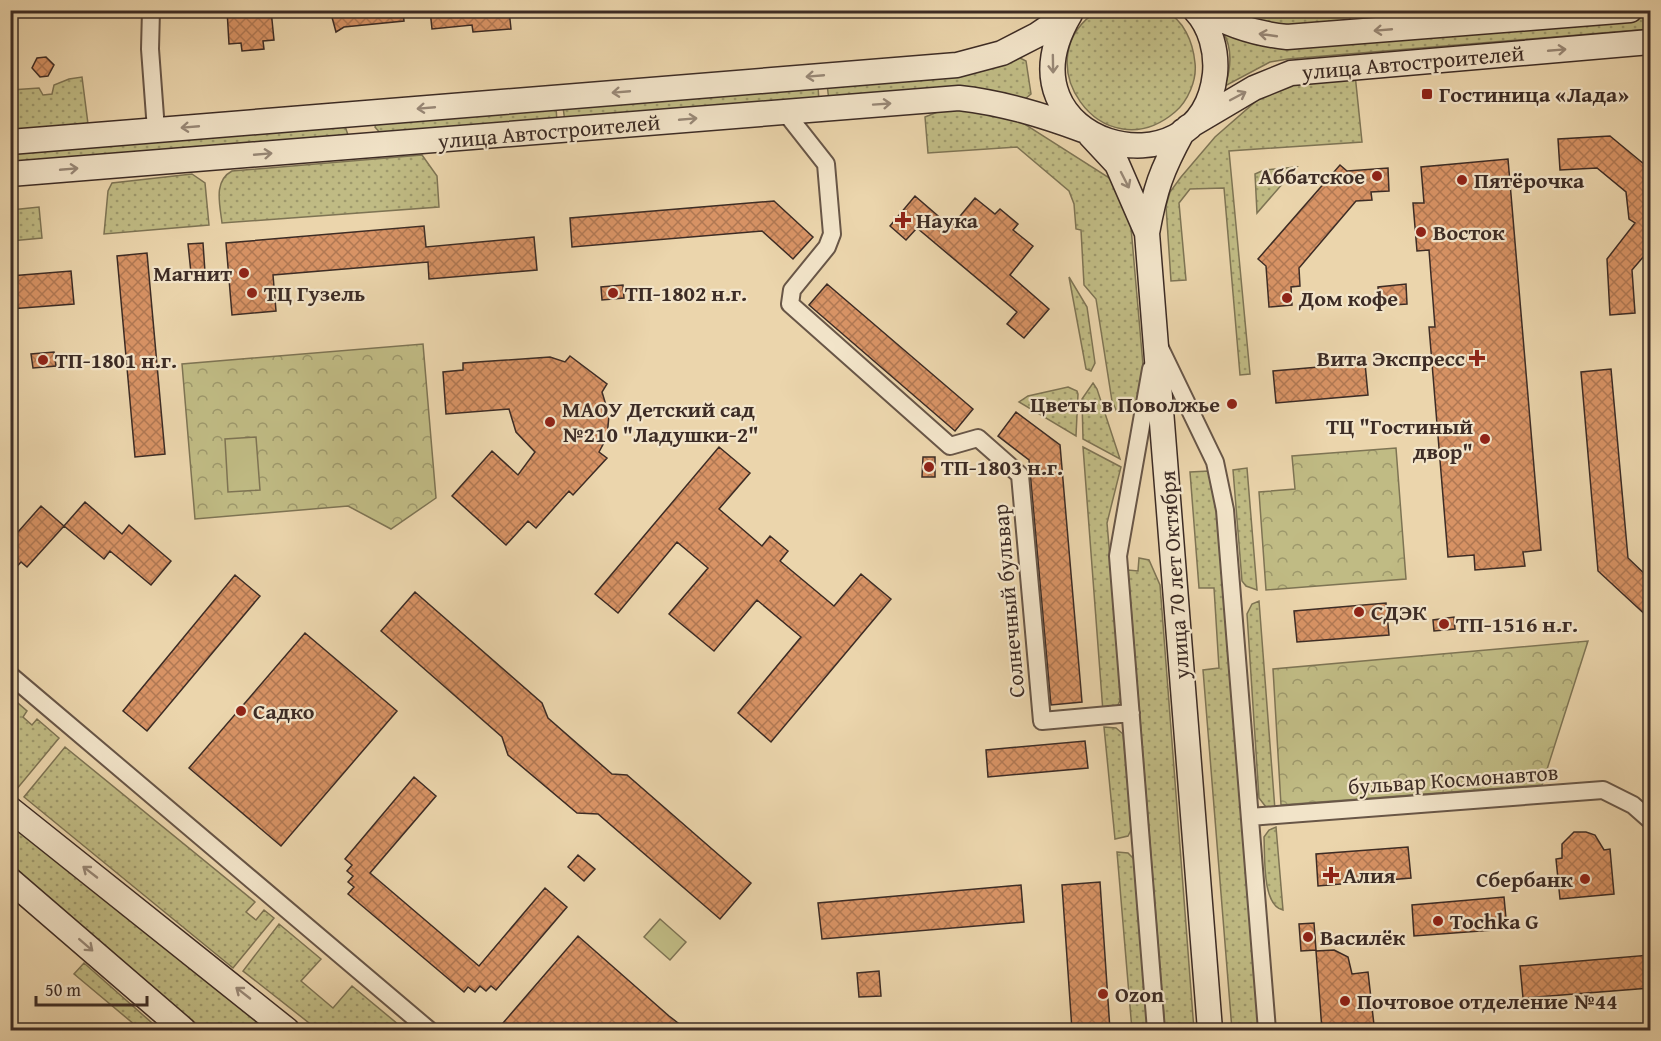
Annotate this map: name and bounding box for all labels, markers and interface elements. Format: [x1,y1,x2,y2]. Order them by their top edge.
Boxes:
one-way arrow [1374,25,1393,36]
one-way arrow [1259,29,1279,40]
street label: улица Автостроителей [1299,36,1526,88]
one-way arrow [1547,44,1567,55]
one-way arrow [1047,54,1059,74]
one-way arrow [806,71,825,82]
place label: Гостиница «Лада» [1439,78,1629,110]
one-way arrow [611,87,631,98]
marker: Гостиница «Лада» [1420,87,1434,101]
one-way arrow [1229,90,1246,102]
one-way arrow [872,98,892,109]
one-way arrow [417,103,437,114]
street label: улица Автостроителей [435,105,662,157]
one-way arrow [677,114,697,125]
one-way arrow [181,122,201,133]
one-way arrow [253,148,273,159]
place label: Аббатское [1259,160,1365,192]
one-way arrow [58,163,78,174]
place label: Пятёрочка [1474,164,1585,196]
marker: Аббатское [1370,169,1384,183]
one-way arrow [1120,171,1132,189]
marker: Пятёрочка [1455,173,1469,187]
place label: Наука [916,204,979,236]
marker: Наука [894,211,912,229]
place label: Восток [1433,216,1505,248]
marker: Восток [1414,225,1428,239]
place label: Магнит [153,257,232,289]
marker: Магнит [237,266,251,280]
place label: ТЦ Гузель [264,277,365,309]
place label: ТП-1802 н.г. [625,277,747,309]
place label: Дом кофе [1298,282,1398,314]
marker: ТЦ Гузель [245,286,259,300]
marker: ТП-1802 н.г. [606,286,620,300]
marker: Дом кофе [1280,291,1294,305]
place label: Вита Экспресс [1317,342,1465,374]
place label: ТП-1801 н.г. [55,344,177,376]
marker: Вита Экспресс [1470,351,1484,365]
marker: ТП-1801 н.г. [36,353,50,367]
place label: Цветы в Поволжье [1030,388,1220,420]
place label: МАОУ Детский сад №210 "Ладушки-2" [562,393,759,450]
marker: Цветы в Поволжье [1225,397,1239,411]
place label: ТЦ "Гостиный двор" [1326,410,1473,467]
marker: МАОУ Детский сад №210 "Ладушки-2" [543,415,557,429]
marker: ТЦ "Гостиный двор" [1478,432,1492,446]
place label: ТП-1803 н.г. [941,451,1063,483]
marker: ТП-1803 н.г. [922,460,936,474]
street label: улица 70 лет Октября [1151,470,1197,681]
street label: Солнечный бульвар [984,503,1032,699]
place label: СДЭК [1371,596,1427,628]
marker: СДЭК [1352,605,1366,619]
place label: ТП-1516 н.г. [1456,608,1578,640]
marker: ТП-1516 н.г. [1437,617,1451,631]
place label: Садко [253,695,315,727]
marker: Садко [234,704,248,718]
street label: бульвар Космонавтов [1347,756,1559,802]
place label: Алия [1343,859,1396,891]
place label: Сбербанк [1476,863,1573,895]
one-way arrow [82,865,98,878]
marker: Алия [1324,868,1338,882]
marker: Сбербанк [1578,872,1592,886]
place label: Tochka G [1450,905,1539,937]
marker: Tochka G [1431,914,1445,928]
place label: Василёк [1320,921,1406,953]
marker: Василёк [1301,930,1315,944]
one-way arrow [78,938,94,952]
scale bar [36,969,147,1007]
text: 50 m [45,976,81,1003]
place label: Ozon [1115,978,1164,1010]
place label: Почтовое отделение №44 [1357,985,1618,1017]
one-way arrow [235,986,251,999]
marker: Ozon [1096,987,1110,1001]
marker: Почтовое отделение №44 [1338,994,1352,1008]

